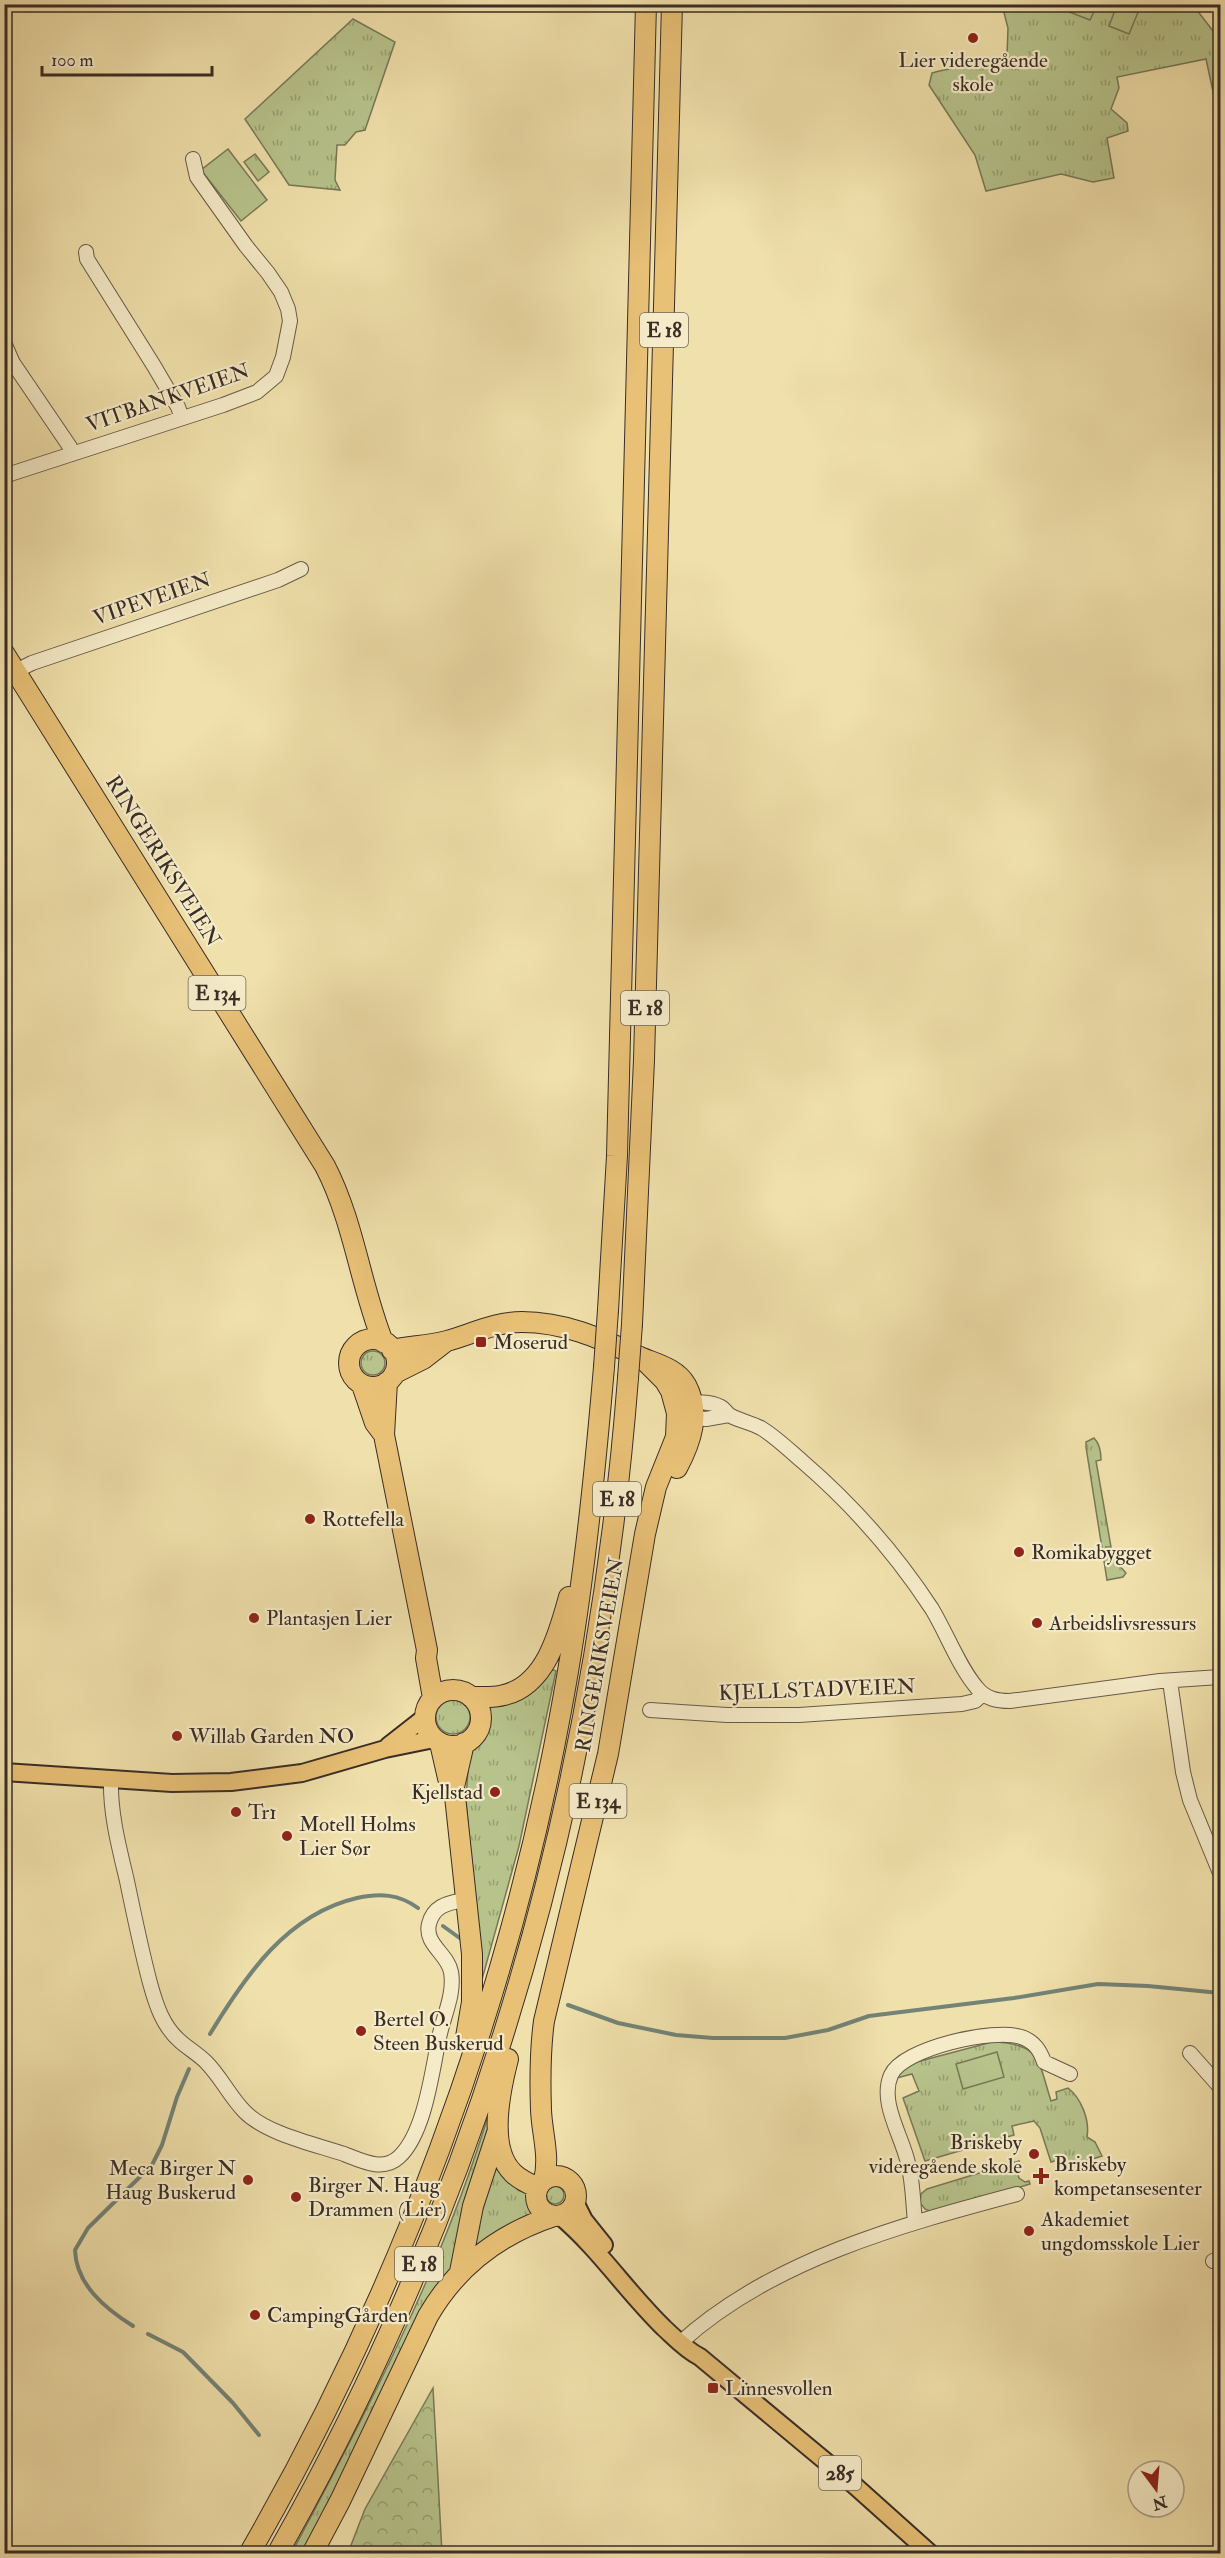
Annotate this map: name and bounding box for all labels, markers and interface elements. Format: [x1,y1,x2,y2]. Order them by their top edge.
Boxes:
marker: Lier videregående skole [966,31,980,45]
scale bar [42,39,212,77]
place label: Lier videregående skole [898,47,1048,98]
text: 100 m [51,49,94,72]
road number: E 18 [640,313,688,347]
street label: VITBANKVEIEN [83,357,254,439]
street label: VIPEVEIEN [90,566,215,632]
street label: RINGERIKSVEIEN [99,770,227,952]
road number: E 134 [188,976,246,1010]
road number: E 18 [621,991,669,1025]
place label: Moserud [493,1329,569,1356]
marker: Moserud [474,1335,488,1349]
road number: E 18 [593,1482,641,1516]
place label: Rottefella [322,1506,405,1533]
marker: Rottefella [303,1512,317,1526]
place label: Romikabygget [1031,1539,1152,1566]
marker: Romikabygget [1012,1545,1026,1559]
street label: RINGERIKSVEIEN [570,1556,630,1754]
place label: Plantasjen Lier [266,1605,392,1632]
place label: Arbeidslivsressurs [1048,1610,1196,1637]
marker: Plantasjen Lier [247,1611,261,1625]
marker: Arbeidslivsressurs [1030,1616,1044,1630]
street label: KJELLSTADVEIEN [718,1673,916,1707]
place label: Willab Garden NO [188,1723,354,1750]
marker: Willab Garden NO [170,1729,184,1743]
place label: Kjellstad [411,1779,484,1806]
road number: E 134 [570,1784,626,1818]
marker: Kjellstad [488,1785,502,1799]
place label: Tr1 [248,1799,277,1826]
marker: Tr1 [229,1805,243,1819]
place label: Motell Holms Lier Sør [299,1811,416,1862]
marker: Motell Holms Lier Sør [280,1829,294,1843]
place label: Bertel O. Steen Buskerud [373,2006,504,2057]
marker: Bertel O. Steen Buskerud [354,2024,368,2038]
place label: Briskeby videregående skole [868,2129,1023,2180]
marker: Briskeby videregående skole [1027,2147,1041,2161]
place label: Briskeby kompetansesenter [1054,2151,1202,2202]
place label: Meca Birger N Haug Buskerud [105,2155,237,2206]
marker: Briskeby kompetansesenter [1032,2167,1050,2185]
place label: Birger N. Haug Drammen (Lier) [308,2172,447,2223]
marker: Meca Birger N Haug Buskerud [241,2173,255,2187]
marker: Birger N. Haug Drammen (Lier) [289,2190,303,2204]
place label: Akademiet ungdomsskole Lier [1040,2206,1200,2257]
marker: Akademiet ungdomsskole Lier [1022,2224,1036,2238]
road number: E 18 [395,2247,443,2281]
place label: CampingGården [267,2302,409,2329]
marker: CampingGården [248,2308,262,2322]
place label: Linnesvollen [725,2375,833,2402]
marker: Linnesvollen [706,2381,720,2395]
road number: 285 [819,2456,861,2490]
north arrow [1126,2459,1186,2519]
text: N [1150,2491,1170,2514]

